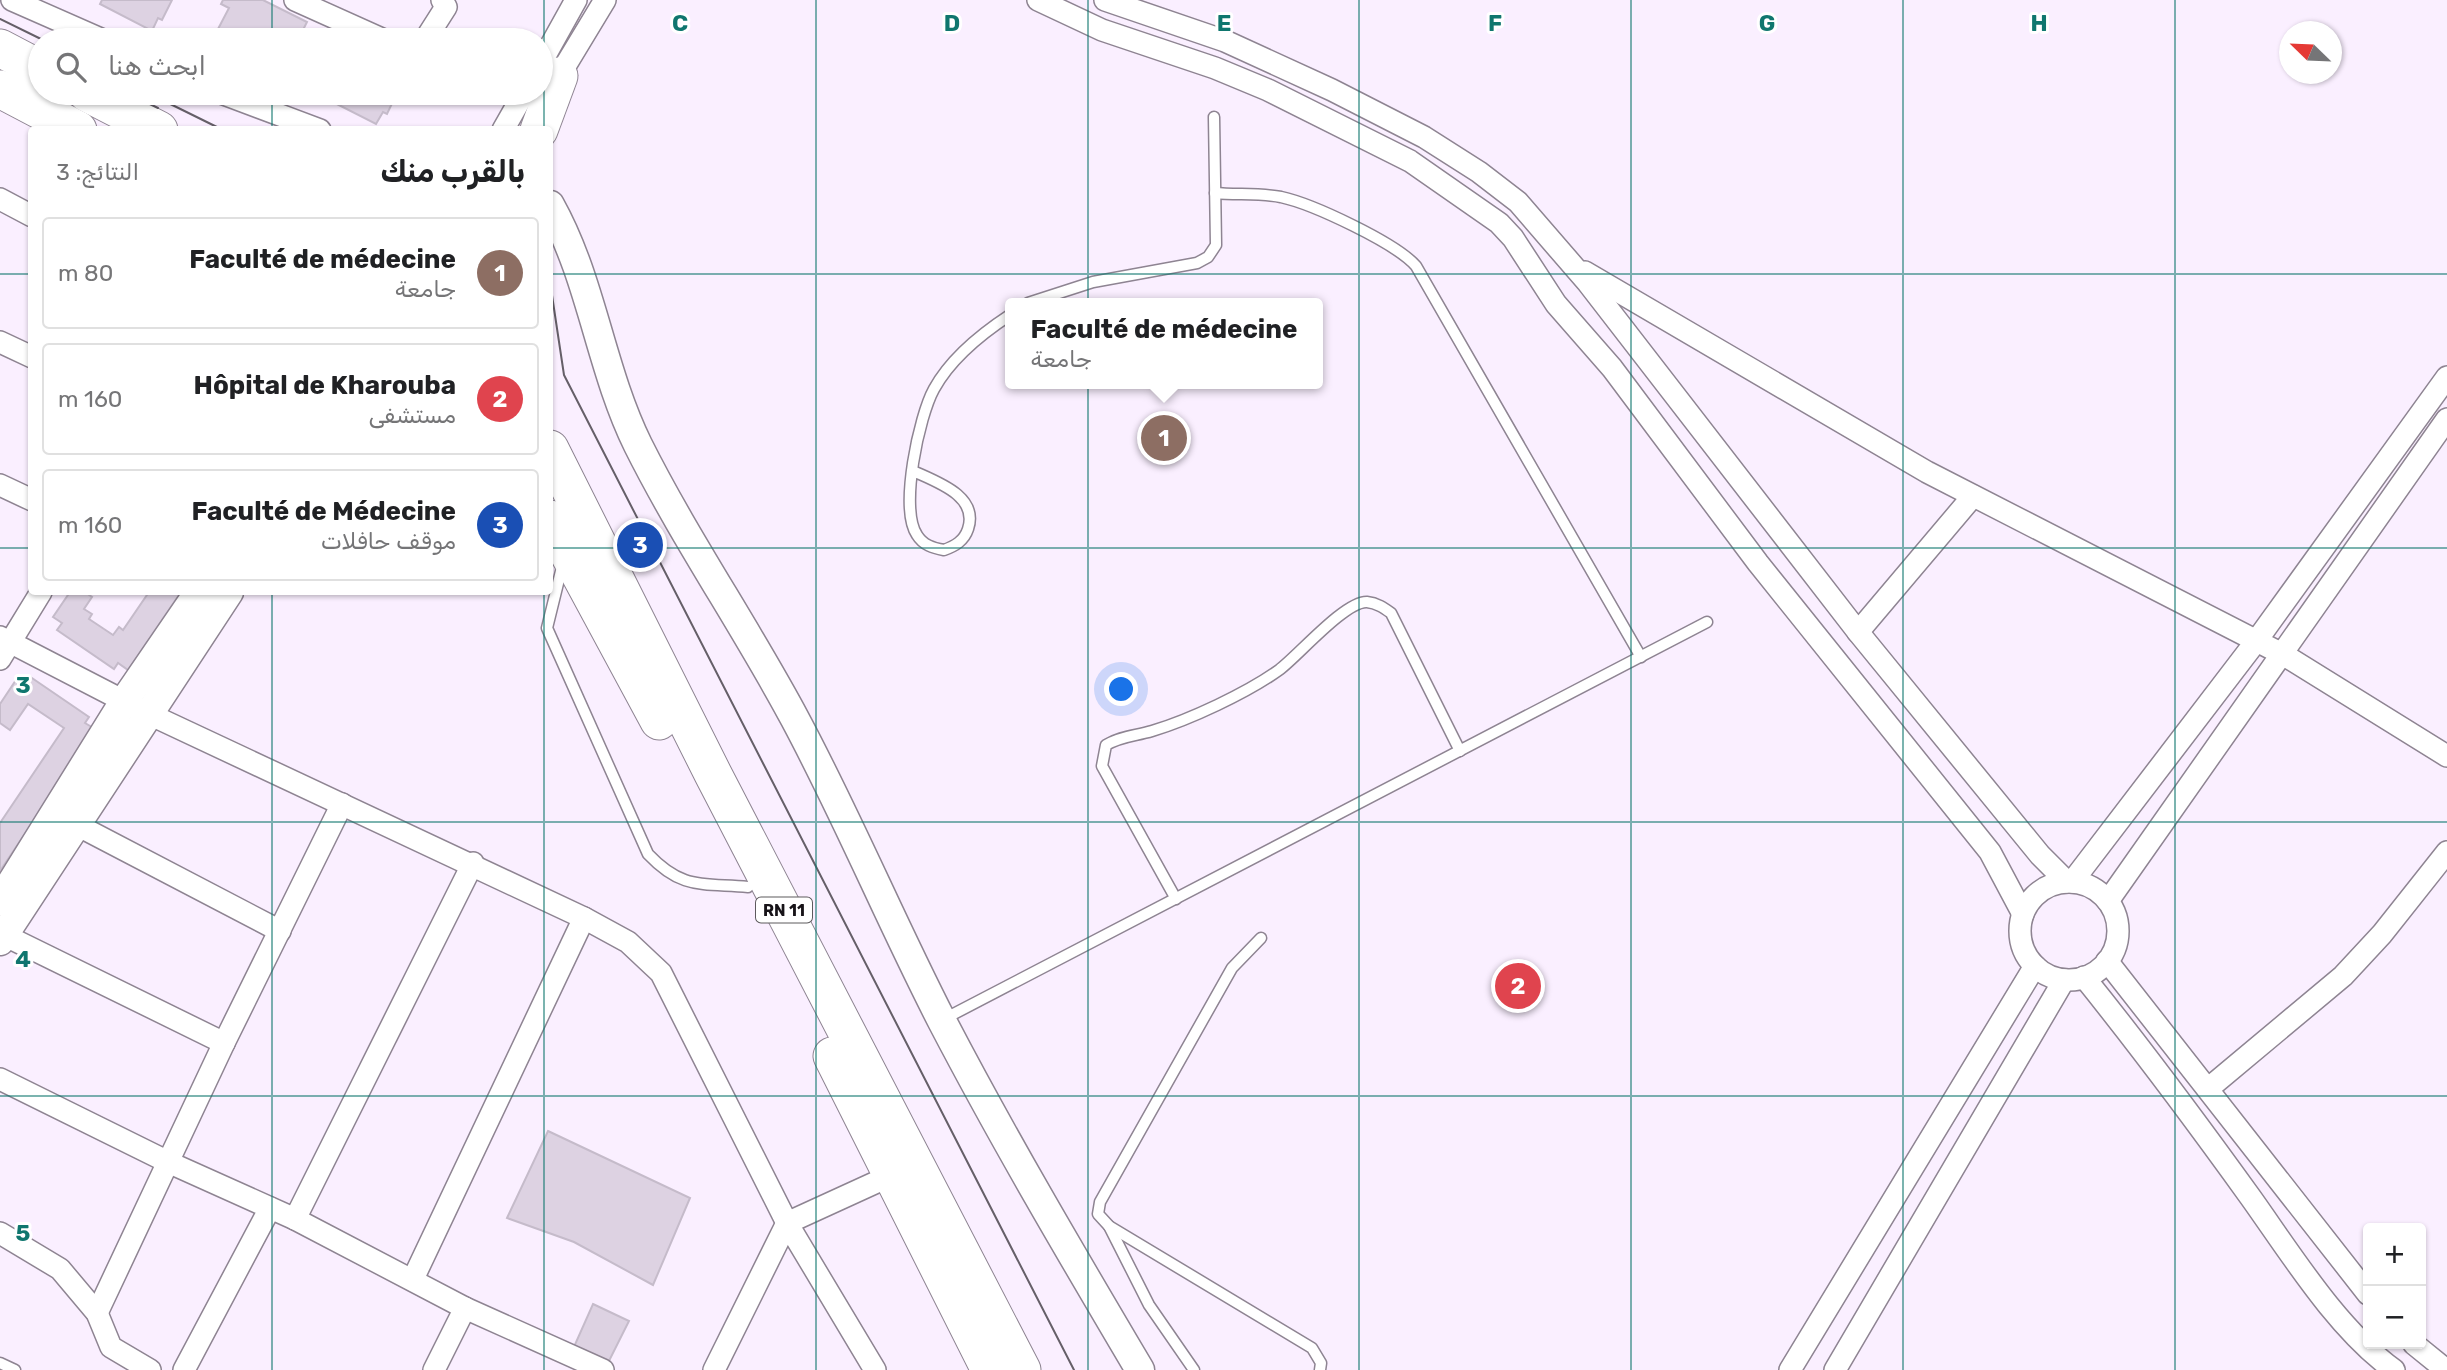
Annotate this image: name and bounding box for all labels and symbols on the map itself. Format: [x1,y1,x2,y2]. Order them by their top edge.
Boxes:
text: C [672,9,688,37]
text: D [944,9,960,37]
text: E [1217,9,1231,37]
text: F [1488,9,1502,37]
text: G [1759,9,1775,37]
text: H [2030,9,2048,37]
north arrow [2279,21,2342,84]
pin: 1 [1141,412,1187,464]
pin: 3 [617,519,663,571]
text: 3 [15,671,31,699]
your location [1104,672,1138,706]
road number: RN 11 [756,898,812,922]
text: 4 [15,945,31,973]
pin: 2 [1495,960,1541,1012]
text: 5 [16,1219,31,1247]

